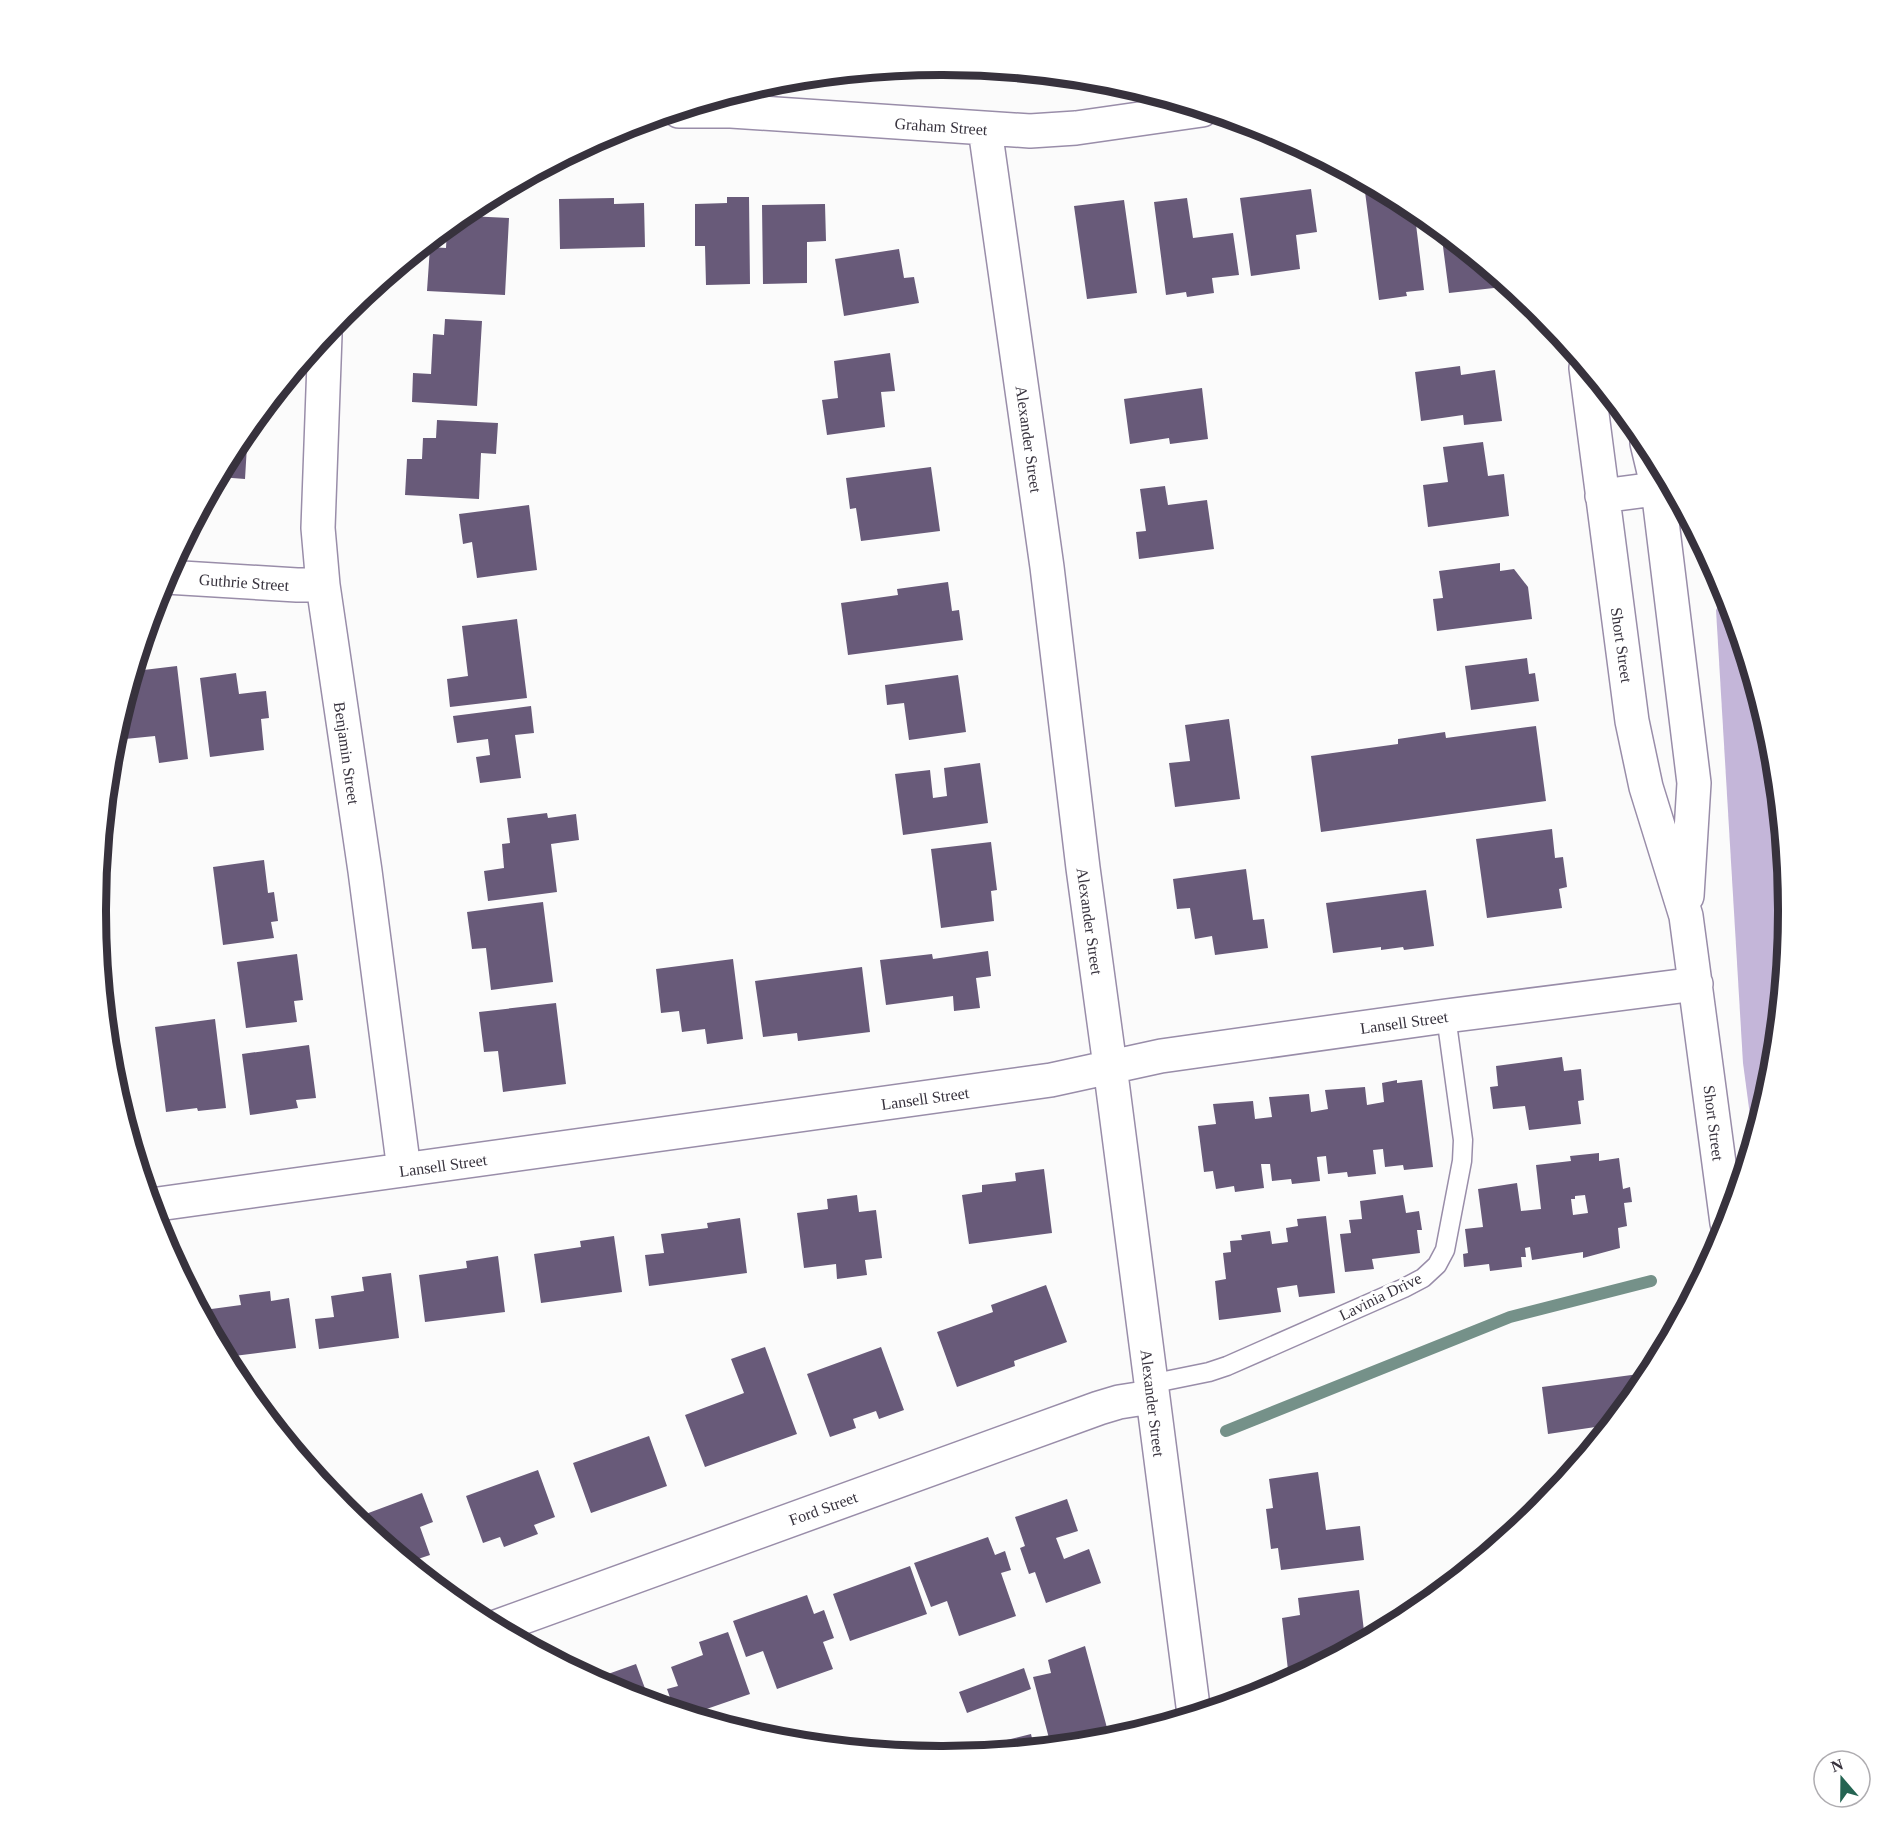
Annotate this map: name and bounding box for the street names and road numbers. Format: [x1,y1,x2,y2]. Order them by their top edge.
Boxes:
street label: Graham Street [894,115,988,138]
street label: Alexander Street [1013,384,1045,494]
street label: Guthrie Street [198,571,290,594]
street label: Short Street [1608,606,1635,684]
street label: Benjamin Street [330,701,362,806]
street label: Alexander Street [1074,866,1106,976]
street label: Lansell Street [1359,1008,1450,1037]
street label: Lansell Street [880,1084,971,1113]
street label: Short Street [1700,1084,1727,1162]
street label: Lansell Street [398,1151,489,1180]
street label: Lavinia Drive [1336,1269,1424,1324]
street label: Alexander Street [1137,1348,1168,1458]
street label: Ford Street [787,1488,860,1529]

